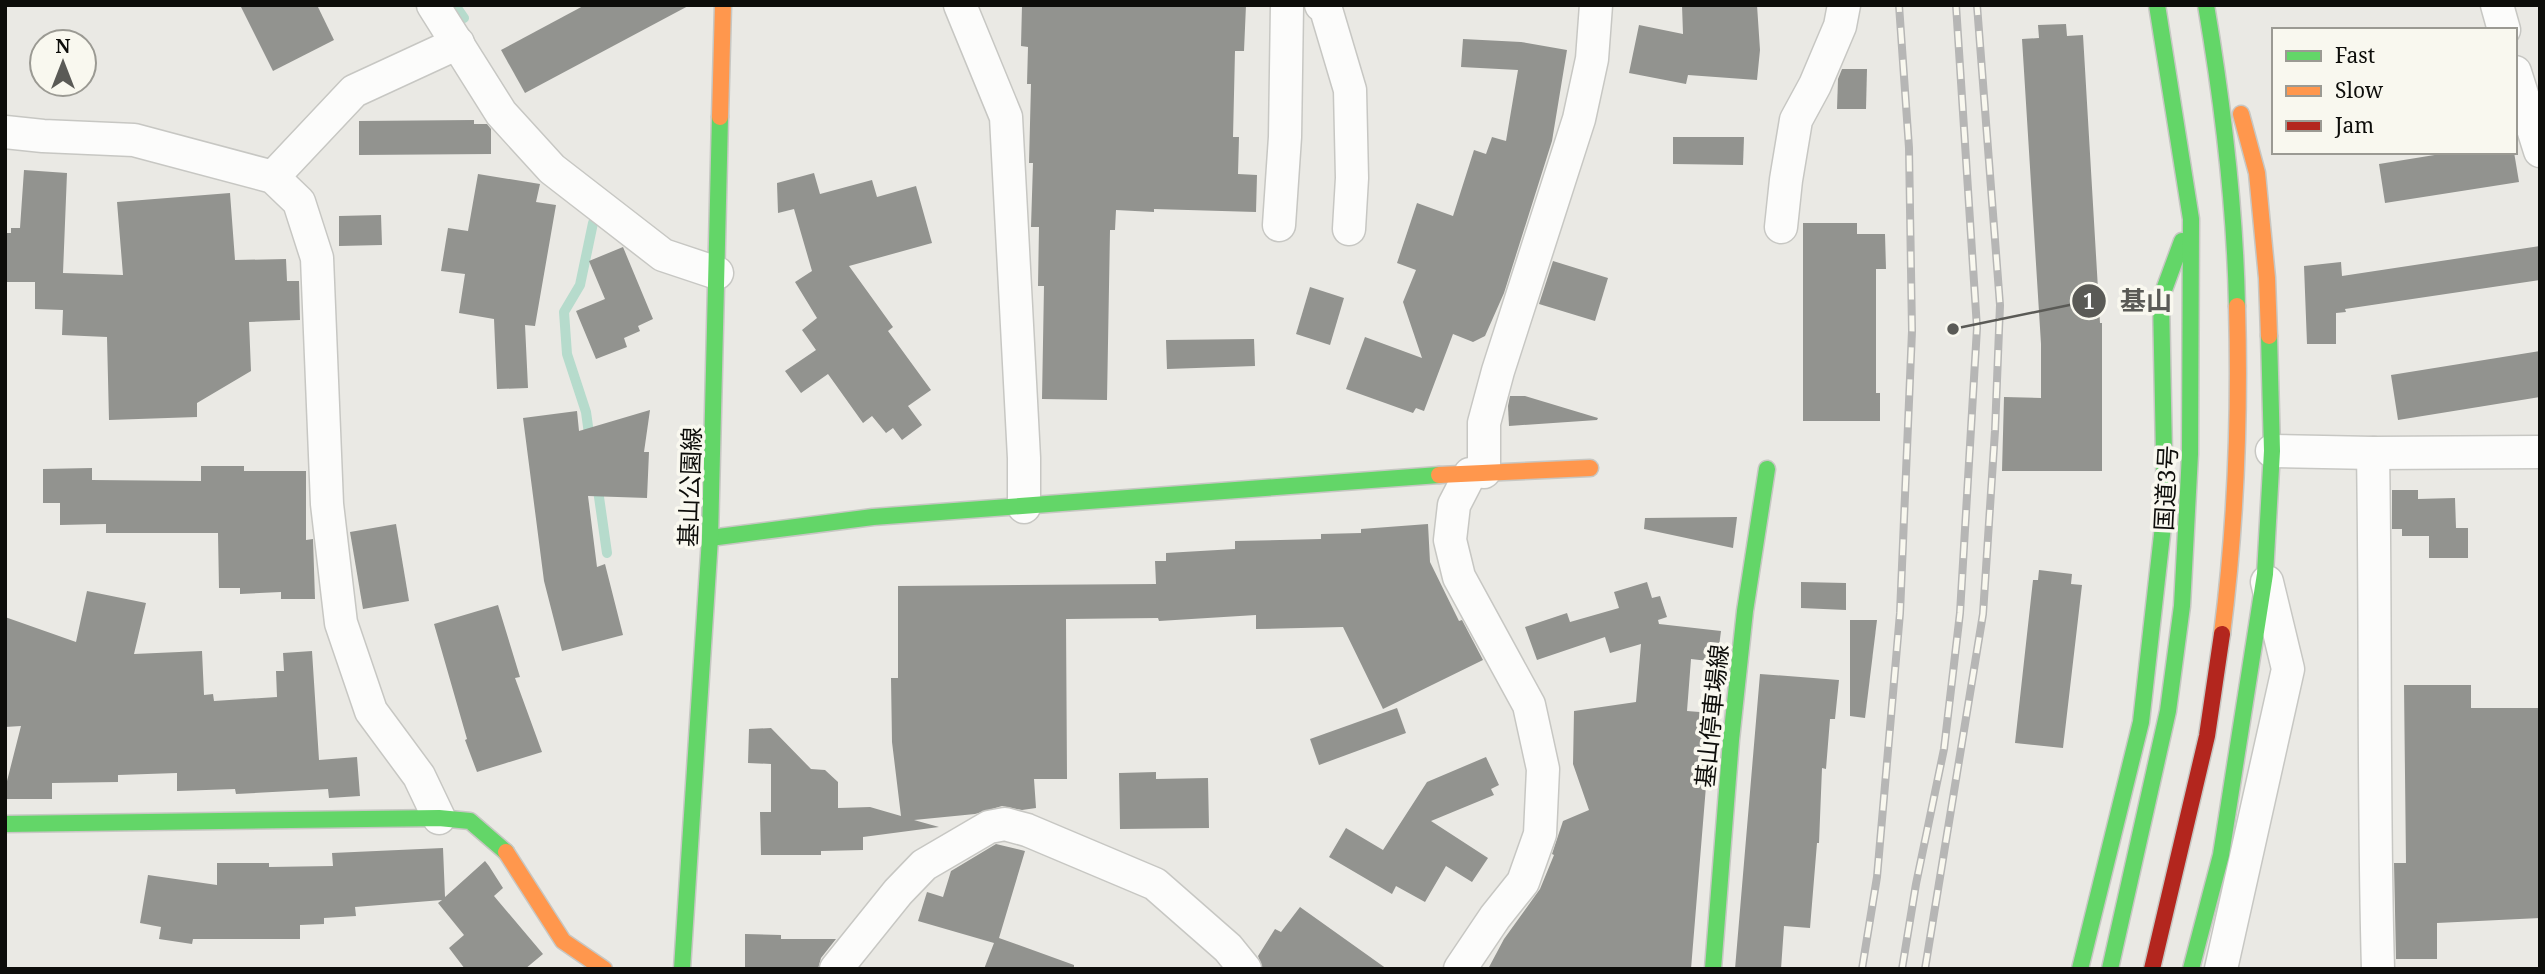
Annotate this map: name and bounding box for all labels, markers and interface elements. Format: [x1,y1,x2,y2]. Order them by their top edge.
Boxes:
north arrow [28,28,98,98]
legend [2272,28,2517,154]
text: N [56,33,71,59]
text: Fast [2335,41,2375,69]
text: Slow [2335,76,2384,104]
text: Jam [2334,111,2374,139]
callout: 基山 [2071,278,2186,325]
text: 基山 [2120,282,2172,318]
text: 1 [2083,287,2095,315]
street label: 基山公園線 [670,426,708,548]
street label: 国道3号 [2146,444,2184,532]
street label: 基山停車場線 [1687,643,1735,789]

